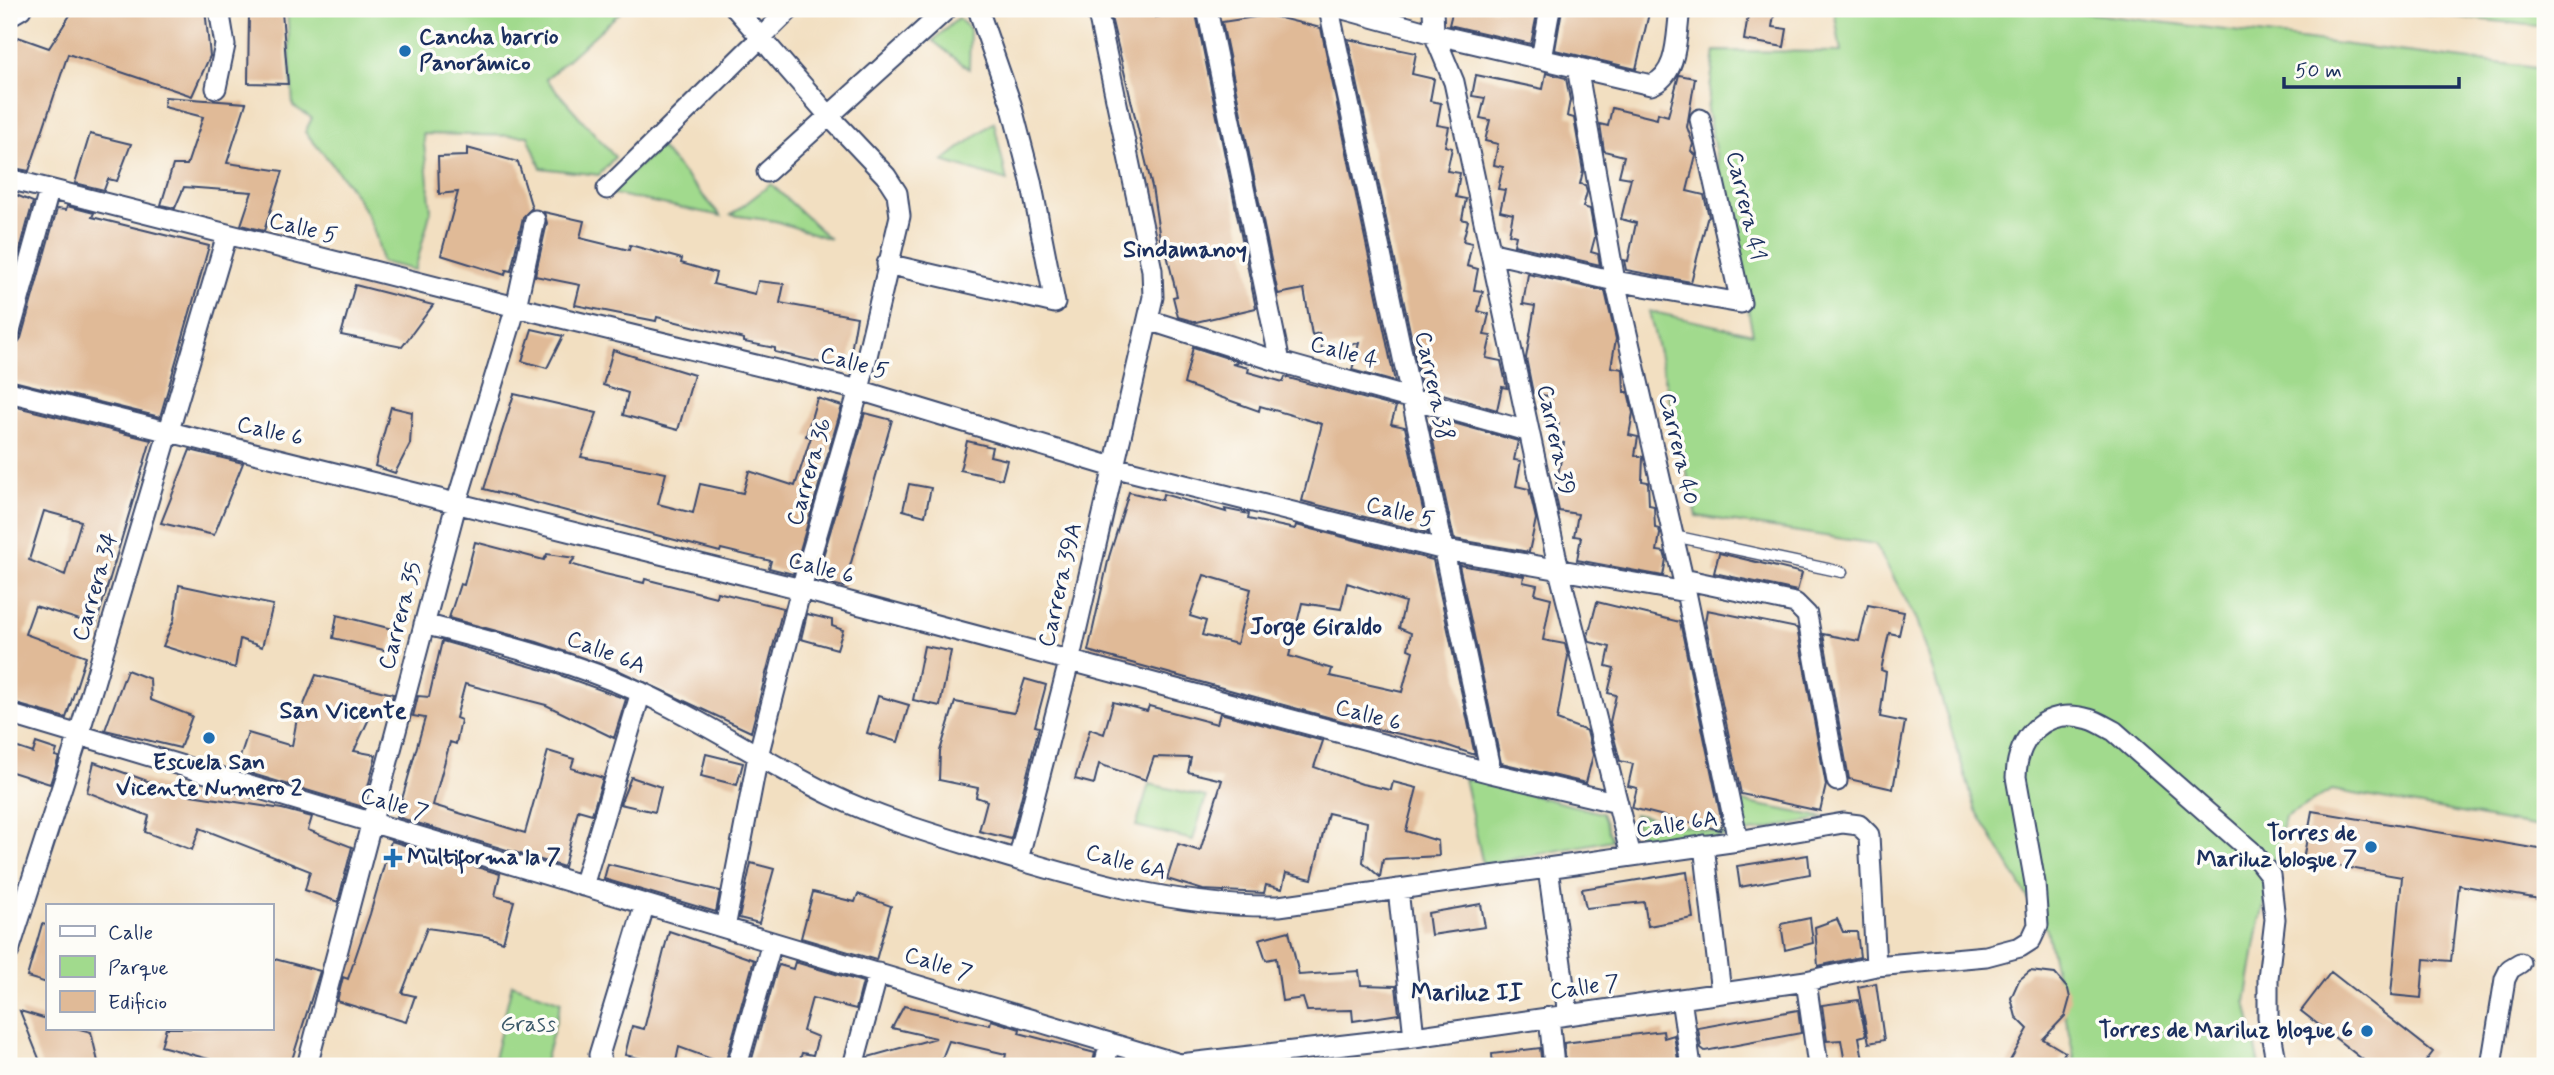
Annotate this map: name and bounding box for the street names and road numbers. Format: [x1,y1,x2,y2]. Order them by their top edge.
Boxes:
street label: Carrera 41 [1718,148,1772,264]
street label: Calle 5 [266,206,340,252]
street label: Carrera 38 [1407,329,1459,443]
street label: Calle 4 [1307,330,1381,376]
street label: Calle 5 [817,341,891,387]
street label: Carrera 39 [1529,382,1581,498]
street label: Carrera 40 [1651,390,1705,508]
street label: Calle 6 [234,410,306,454]
street label: Carrera 36 [780,415,840,529]
street label: Calle 5 [1363,490,1437,536]
street label: Carrera 39A [1032,520,1090,650]
street label: Carrera 34 [66,529,126,645]
street label: Calle 6 [785,546,857,592]
street label: Carrera 35 [372,559,430,673]
street label: Calle 6A [562,624,650,682]
street label: Calle 6 [1332,693,1404,739]
street label: Calle 7 [356,781,432,829]
street label: Calle 6A [1634,804,1720,846]
street label: Calle 6A [1082,838,1170,888]
street label: Calle 7 [900,940,976,990]
street label: Calle 7 [1548,968,1622,1008]

